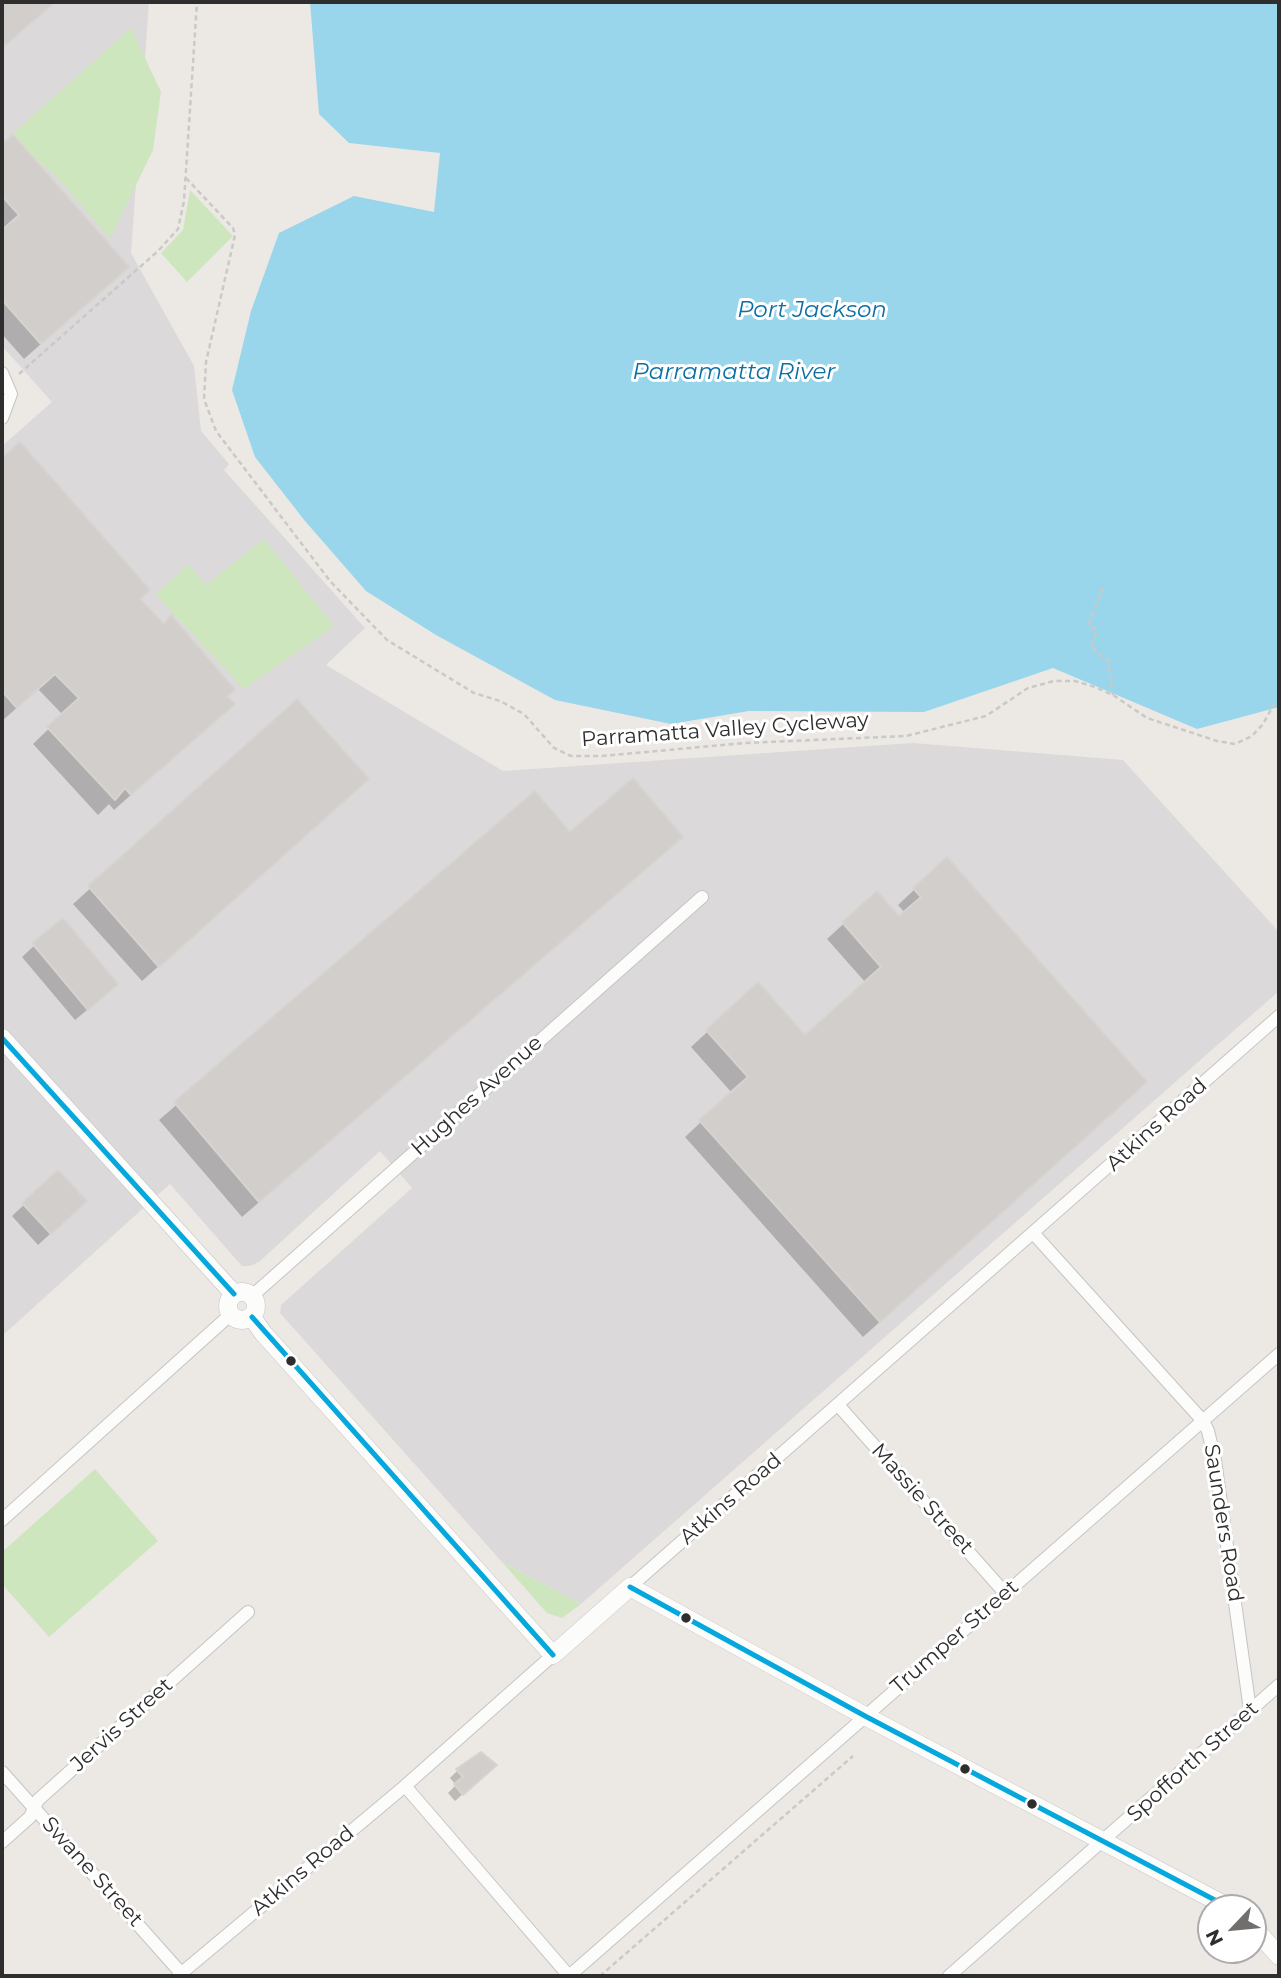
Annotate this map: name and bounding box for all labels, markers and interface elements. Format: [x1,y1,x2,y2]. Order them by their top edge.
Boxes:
water label: Port Jackson [737,296,887,324]
water label: Parramatta River [632,358,836,386]
street label: Parramatta Valley Cycleway [580,707,870,753]
street label: Hughes Avenue [406,1031,548,1161]
street label: Atkins Road [1102,1073,1212,1177]
unlabelled marker [284,1354,298,1368]
street label: Massie Street [866,1438,978,1560]
street label: Saunders Road [1198,1442,1248,1604]
street label: Atkins Road [675,1448,787,1550]
street label: Trumper Street [886,1575,1024,1699]
unlabelled marker [679,1611,693,1625]
street label: Jervis Street [66,1673,178,1777]
street label: Spofforth Street [1122,1696,1264,1828]
unlabelled marker [958,1762,972,1776]
unlabelled marker [1025,1797,1039,1811]
street label: Swane Street [36,1812,148,1932]
street label: Atkins Road [246,1821,360,1921]
north arrow [1197,1894,1267,1964]
text: N [1201,1926,1228,1949]

